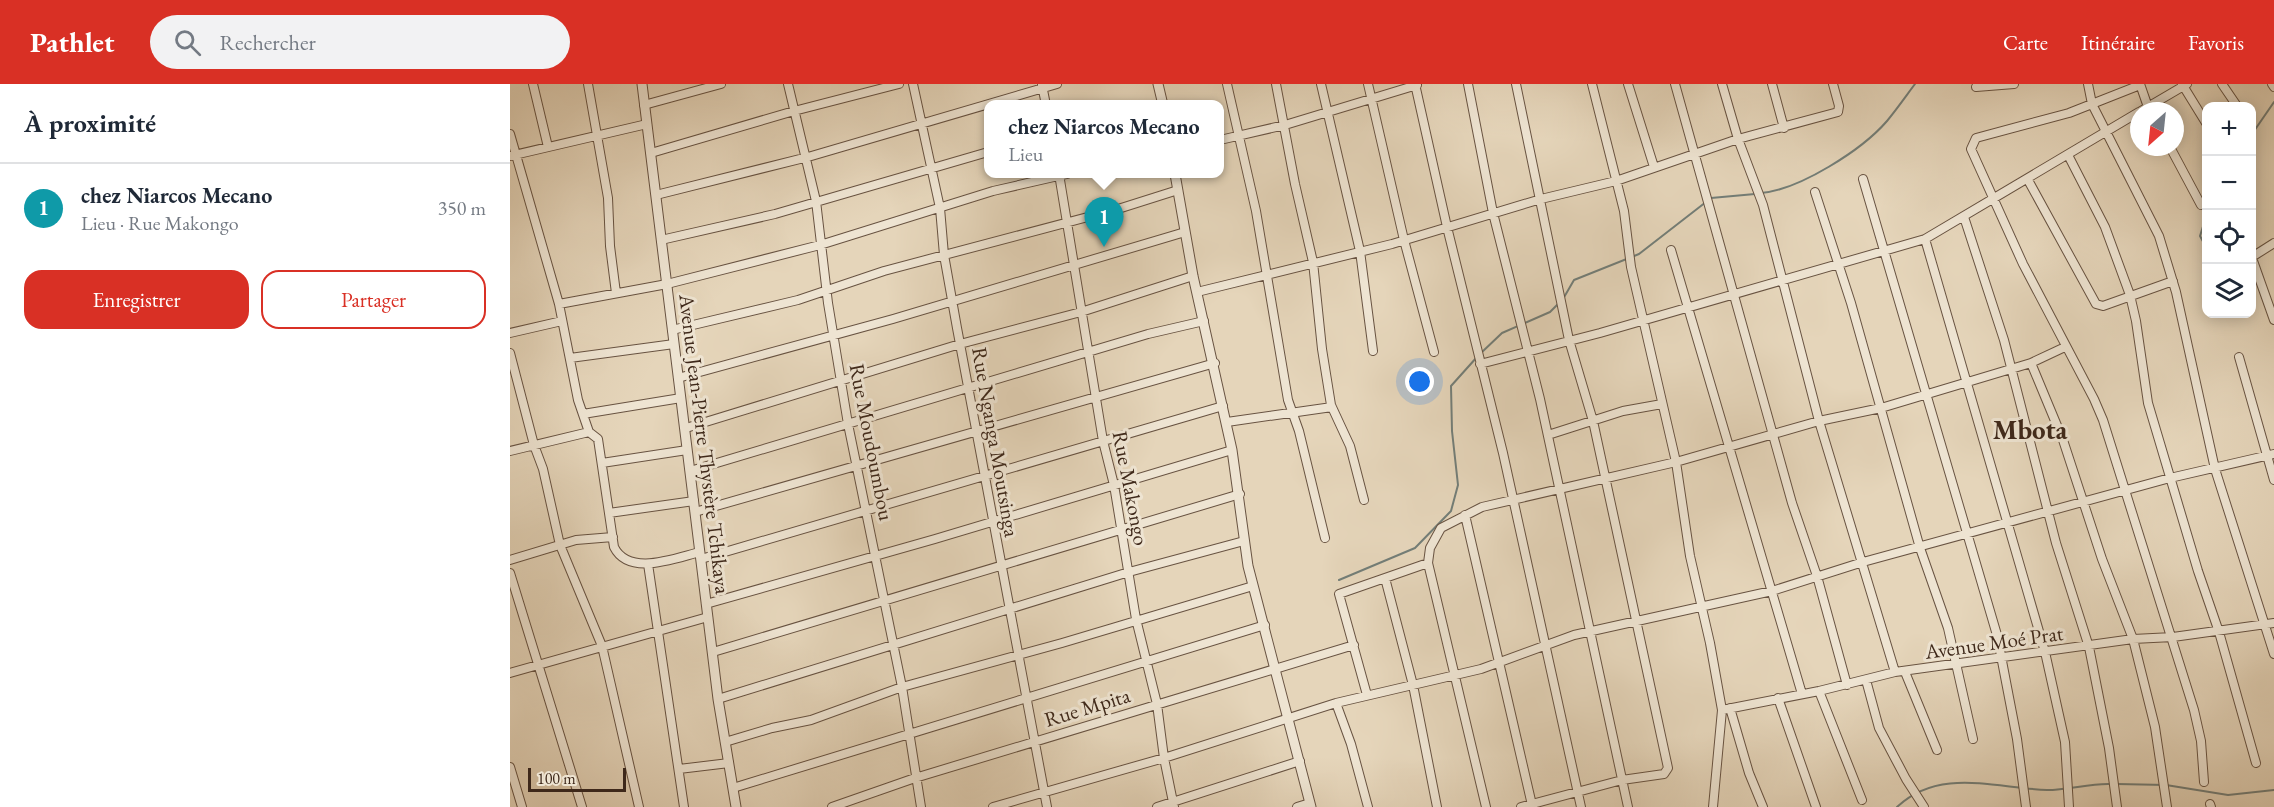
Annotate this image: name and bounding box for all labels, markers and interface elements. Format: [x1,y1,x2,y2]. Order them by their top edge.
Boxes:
search box [150,15,570,69]
text: Pathlet [30,24,114,60]
icon: search [171,26,204,59]
text: Rechercher [219,28,316,57]
text: Carte [2003,29,2048,56]
text: Itinéraire [2081,29,2155,56]
text: Favoris [2188,29,2244,56]
popup [984,100,1224,178]
north arrow [2130,102,2184,156]
map controls [2202,102,2256,318]
button: + [2202,102,2256,156]
text: À proximité [24,106,156,140]
text: chez Niarcos Mecano [1008,112,1200,141]
text: Lieu [1008,141,1043,167]
button: − [2202,156,2256,210]
text: chez Niarcos Mecano [81,181,272,210]
text: 1 [38,195,49,221]
text: 350 m [438,195,486,221]
pin: 1 [1084,198,1124,247]
text: Lieu · Rue Makongo [81,210,239,236]
button: locate [2202,210,2256,264]
button: layers [2202,264,2256,318]
button: Enregistrer [24,270,249,329]
button: Partager [261,270,486,329]
street label: Avenue Jean-Pierre Thystère Tchikaya [673,291,737,596]
street label: Rue Nganga Moutsinga [966,345,1026,540]
street label: Rue Moudoumbou [844,361,900,523]
your location [1405,367,1434,396]
district label: Mbota [1993,412,2068,447]
street label: Rue Makongo [1107,428,1155,548]
street label: Avenue Moé Prat [1922,619,2065,665]
street label: Rue Mpita [1041,681,1134,733]
scale bar [528,765,626,792]
text: 100 m [537,768,576,789]

